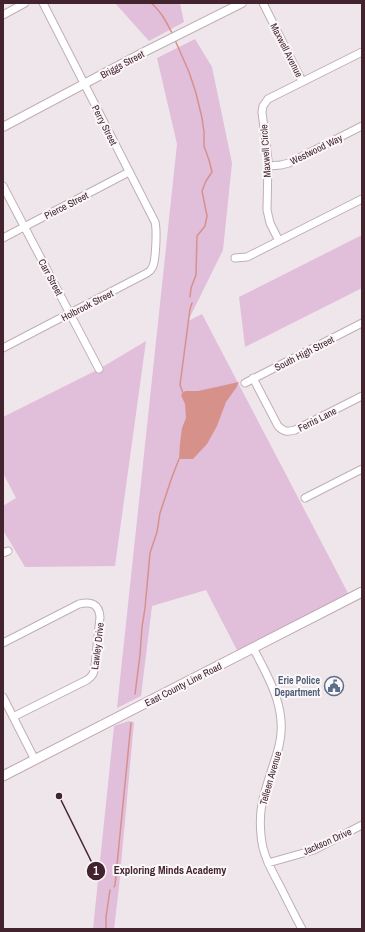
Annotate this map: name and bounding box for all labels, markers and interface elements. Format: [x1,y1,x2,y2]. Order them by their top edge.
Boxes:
street label: Maxwell Avenue [267,21,306,80]
street label: Briggs Street [98,47,147,81]
street label: Perry Street [89,103,121,148]
street label: Maxwell Circle [257,123,274,178]
street label: Westwood Way [288,131,345,168]
street label: Pierce Street [42,188,91,222]
street label: Carr Street [35,256,66,299]
street label: Holbrook Street [59,286,116,324]
street label: South High Street [272,333,337,374]
street label: Ferris Lane [296,404,339,435]
street label: Lawley Drive [88,621,107,670]
street label: East County Line Road [142,659,224,709]
place label: Erie Police Department [274,674,320,699]
public building icon: Erie Police Department [323,675,345,697]
street label: Telleen Avenue [257,749,284,807]
street label: Jackson Drive [301,825,354,858]
callout: Exploring Minds Academy [86,859,234,882]
text: 1 [93,863,99,879]
text: Exploring Minds Academy [114,863,226,877]

